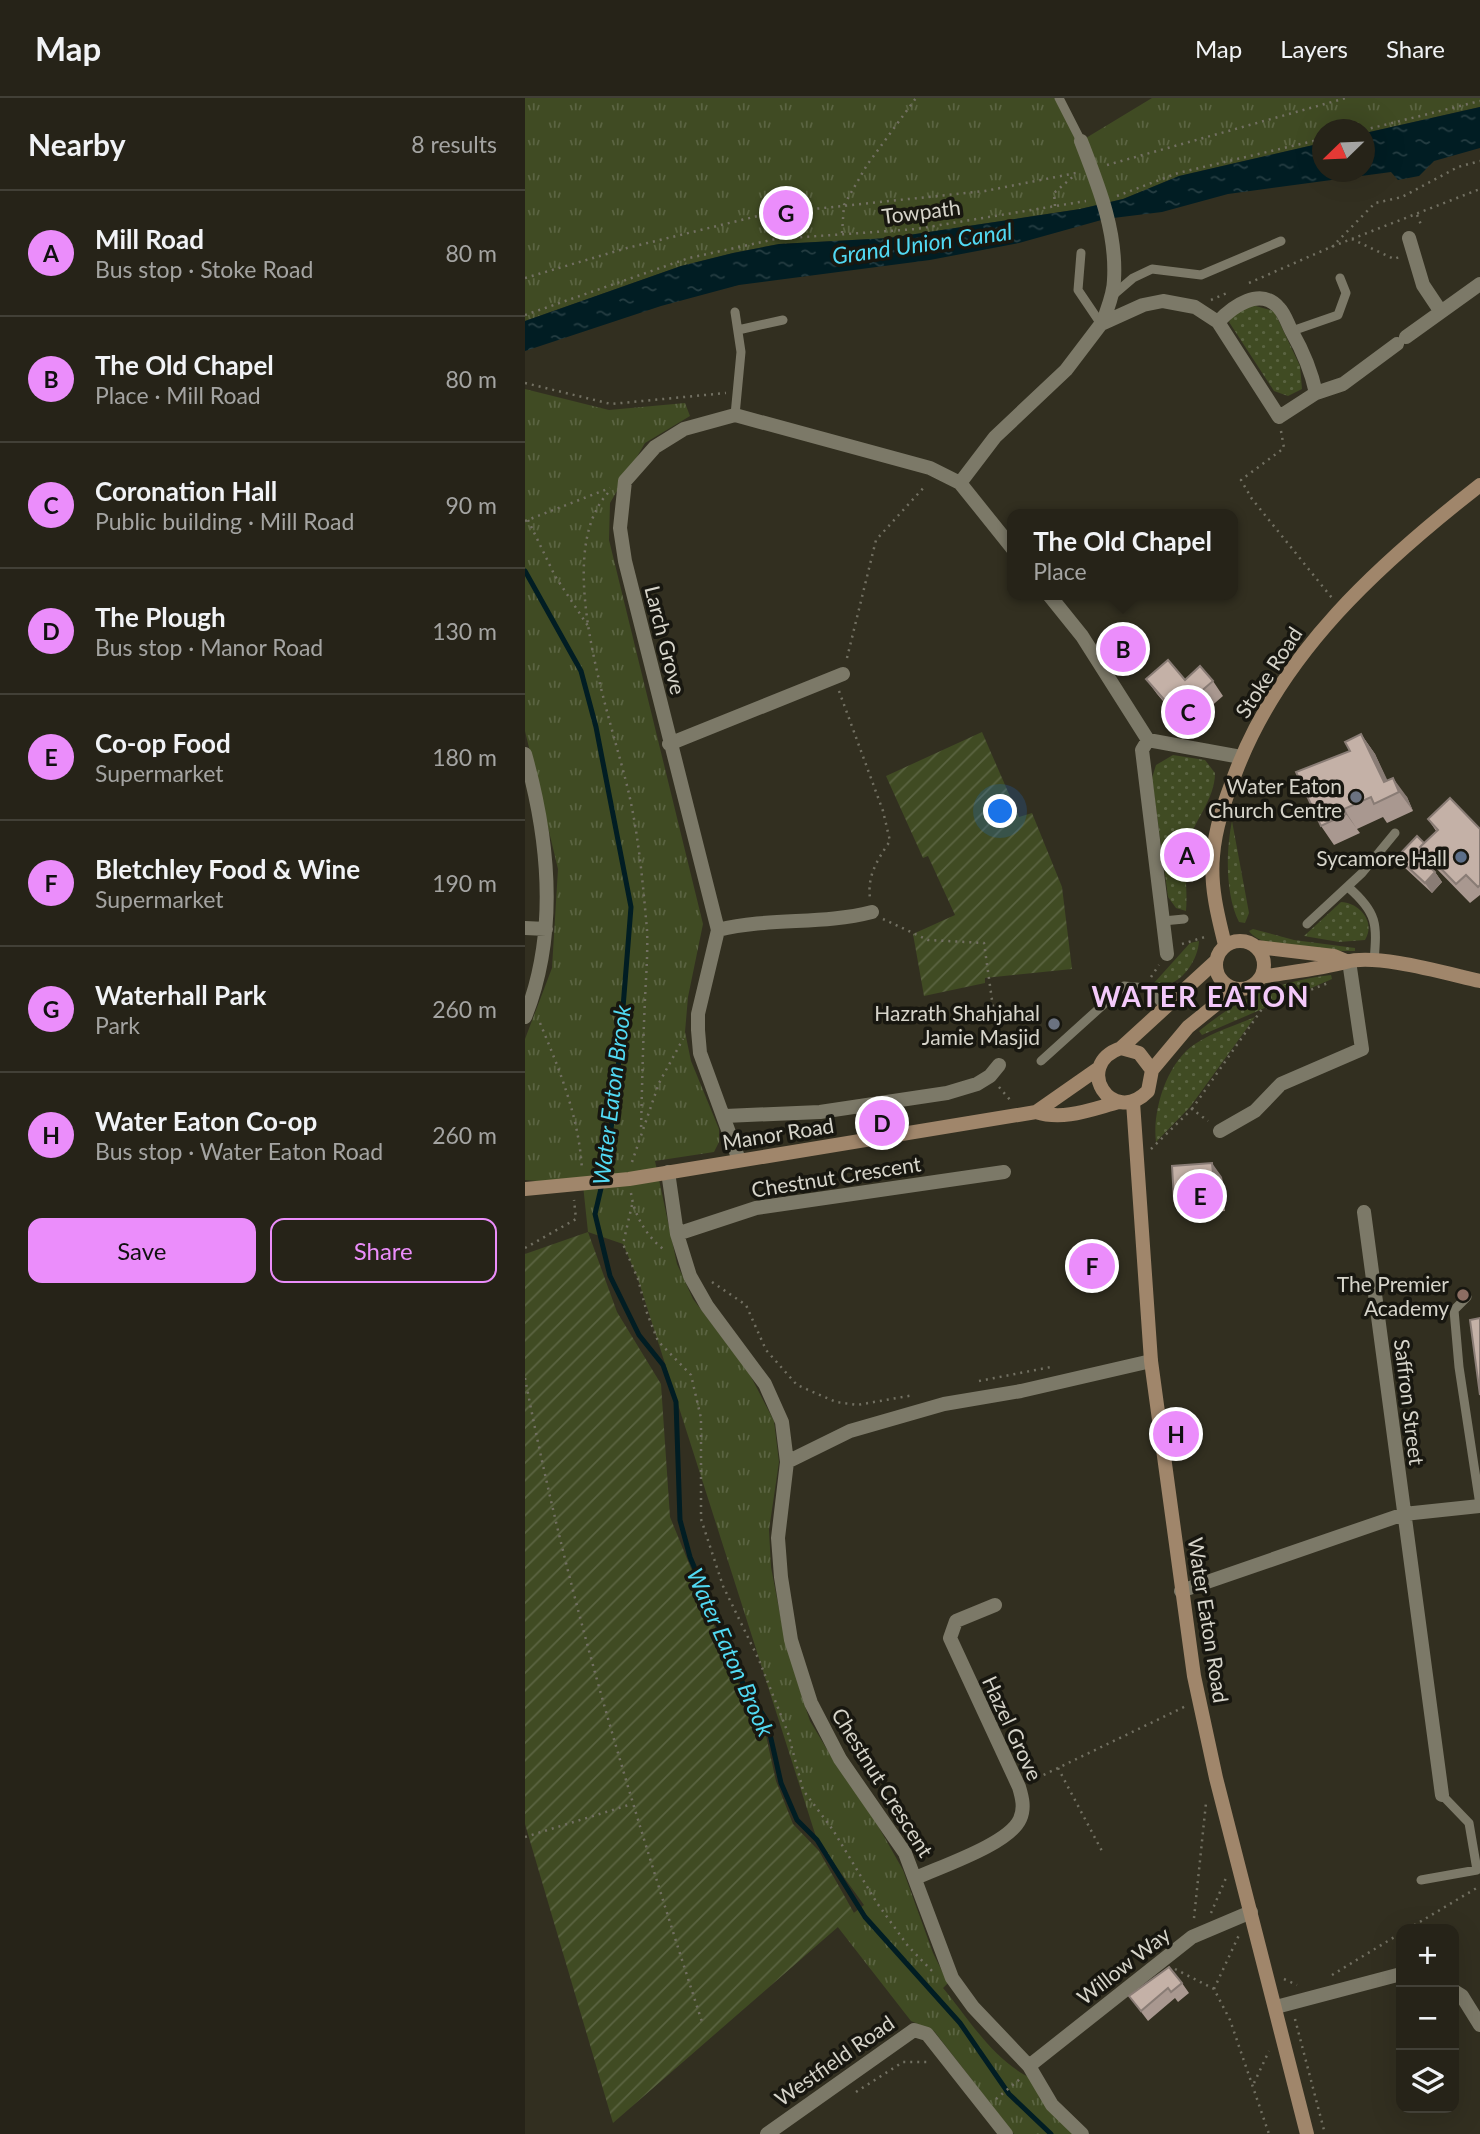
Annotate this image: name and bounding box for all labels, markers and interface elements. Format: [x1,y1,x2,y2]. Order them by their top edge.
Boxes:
text: Map [35,28,101,68]
text: Map [1195,34,1242,63]
text: Layers [1280,34,1348,63]
text: Share [1386,34,1445,63]
north arrow [1312,119,1375,182]
text: Nearby [28,126,126,162]
text: 8 results [411,130,497,158]
pin: G [763,187,809,239]
street label: Towpath [880,194,962,228]
water label: Grand Union Canal [830,216,1014,270]
text: Mill Road [95,223,204,255]
text: A [43,239,59,267]
text: 80 m [446,239,497,267]
text: Bus stop · Stoke Road [95,255,313,283]
text: The Old Chapel [95,349,274,381]
text: B [43,365,59,393]
text: 80 m [446,365,497,393]
text: Place · Mill Road [95,381,261,409]
text: Coronation Hall [95,475,277,507]
text: C [43,491,59,519]
text: 90 m [446,491,497,519]
text: Public building · Mill Road [95,507,354,535]
popup [1007,509,1238,600]
text: The Old Chapel [1033,525,1212,557]
text: Place [1033,557,1087,585]
street label: Larch Grove [640,583,692,697]
text: The Plough [95,601,226,633]
text: D [42,617,60,645]
text: 130 m [432,617,497,645]
street label: Stoke Road [1229,622,1307,722]
pin: B [1100,623,1146,675]
text: Bus stop · Manor Road [95,633,323,661]
pin: C [1165,686,1211,738]
text: Co-op Food [95,727,231,759]
text: E [44,743,58,771]
text: 180 m [432,743,497,771]
text: Supermarket [95,759,224,787]
place label: Water Eaton Church Centre [1208,773,1342,822]
marker: Water Eaton Church Centre [1348,789,1364,805]
your location [983,794,1017,828]
pin: A [1164,829,1210,881]
place label: Sycamore Hall [1316,845,1447,870]
marker: Sycamore Hall [1453,849,1469,865]
text: Bletchley Food & Wine [95,853,360,885]
text: F [44,869,58,897]
text: 190 m [432,869,497,897]
text: Supermarket [95,885,224,913]
text: Waterhall Park [95,979,266,1011]
district label: WATER EATON [1091,979,1311,1013]
text: G [43,995,59,1023]
text: 260 m [432,995,497,1023]
place label: Hazrath Shahjahal Jamie Masjid [874,1000,1040,1049]
water label: Water Eaton Brook [586,1002,636,1187]
text: Park [95,1011,140,1039]
marker: Hazrath Shahjahal Jamie Masjid [1046,1016,1062,1032]
pin: D [859,1097,905,1149]
text: Water Eaton Co-op [95,1105,317,1137]
street label: Manor Road [721,1112,835,1154]
text: H [42,1121,60,1149]
text: 260 m [432,1121,497,1149]
text: Bus stop · Water Eaton Road [95,1137,383,1165]
street label: Chestnut Crescent [750,1150,923,1202]
pin: E [1177,1170,1223,1222]
button: Save [28,1218,256,1283]
button: Share [270,1218,497,1283]
pin: F [1069,1240,1115,1292]
place label: The Premier Academy [1337,1271,1449,1320]
marker: The Premier Academy [1455,1287,1471,1303]
street label: Saffron Street [1390,1337,1430,1467]
pin: H [1153,1408,1199,1460]
street label: Water Eaton Road [1184,1535,1234,1705]
water label: Water Eaton Brook [681,1564,781,1741]
street label: Hazel Grove [978,1672,1048,1784]
street label: Chestnut Crescent [827,1703,939,1862]
street label: Willow Way [1072,1921,1175,2009]
map controls [1396,1924,1459,2113]
button: + [1396,1924,1459,1987]
button: − [1396,1987,1459,2050]
street label: Westfield Road [769,2010,899,2110]
button: layers [1396,2050,1459,2113]

